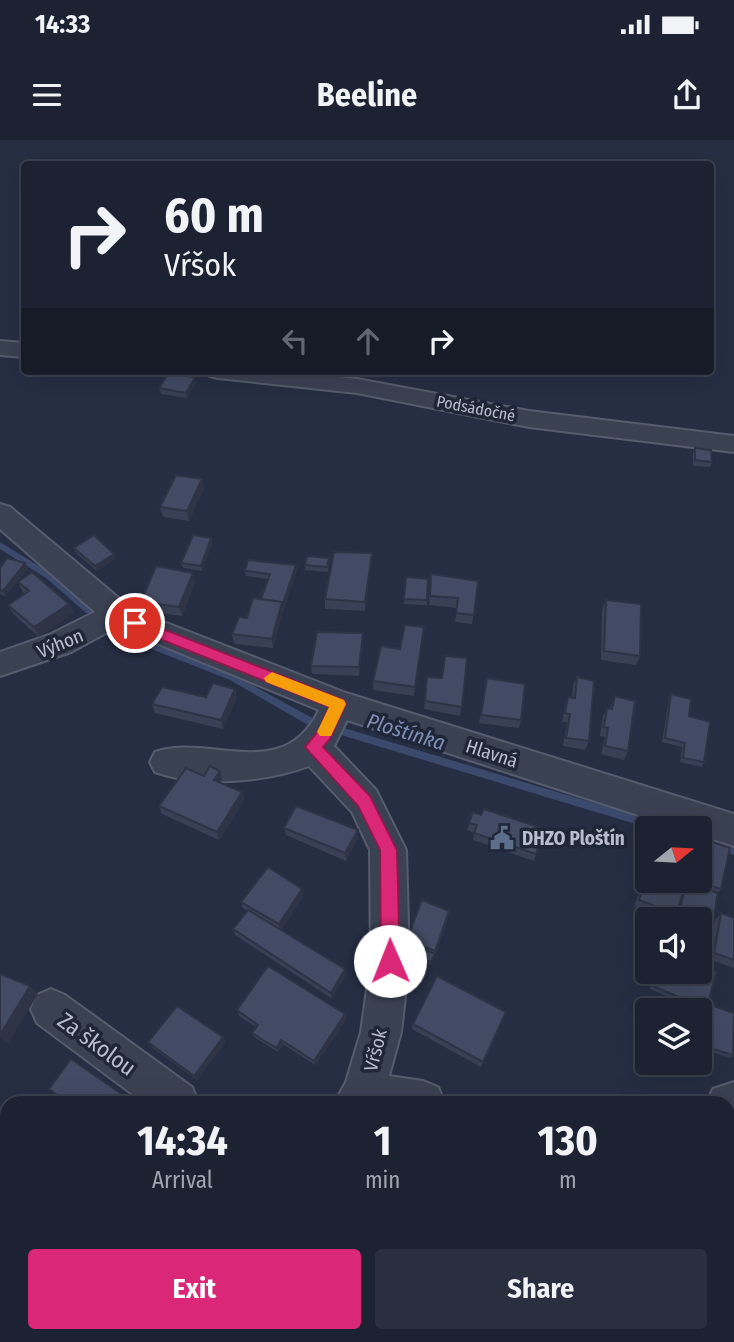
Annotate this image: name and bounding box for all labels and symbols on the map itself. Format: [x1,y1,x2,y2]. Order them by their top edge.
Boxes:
street label: Podsádočné [435,392,517,425]
pin [105,593,165,653]
street label: Výhon [34,624,87,663]
water label: Ploštínka [364,708,448,756]
street label: Hlavná [463,734,521,773]
north arrow [635,816,712,892]
public building icon: DHZO Ploštín [488,824,516,852]
place label: DHZO Ploštín [522,827,625,850]
position arrow [353,924,427,998]
street label: Za školou [52,1006,142,1082]
street label: Vŕšok [359,1026,392,1074]

